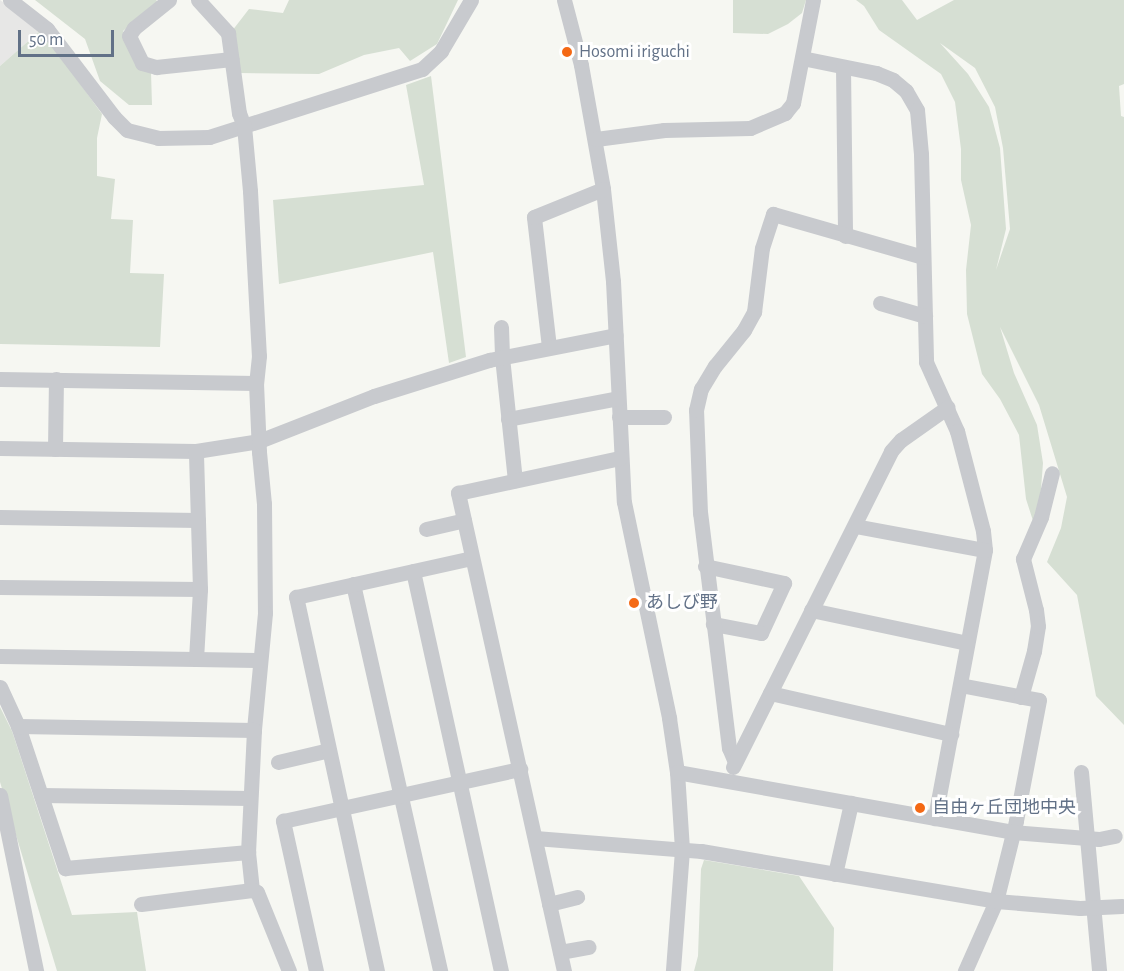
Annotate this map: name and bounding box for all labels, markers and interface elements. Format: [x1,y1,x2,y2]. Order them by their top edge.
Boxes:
scale bar [21,18,117,56]
text: 50 m [29,31,63,49]
place label: Hosomi iriguchi [579,41,690,63]
marker: Hosomi iriguchi [560,45,574,59]
place label: あしび野 [646,592,718,614]
marker: あしび野 [627,596,641,610]
place label: 自由ヶ丘団地中央 [932,797,1076,819]
marker: 自由ヶ丘団地中央 [913,801,927,815]

